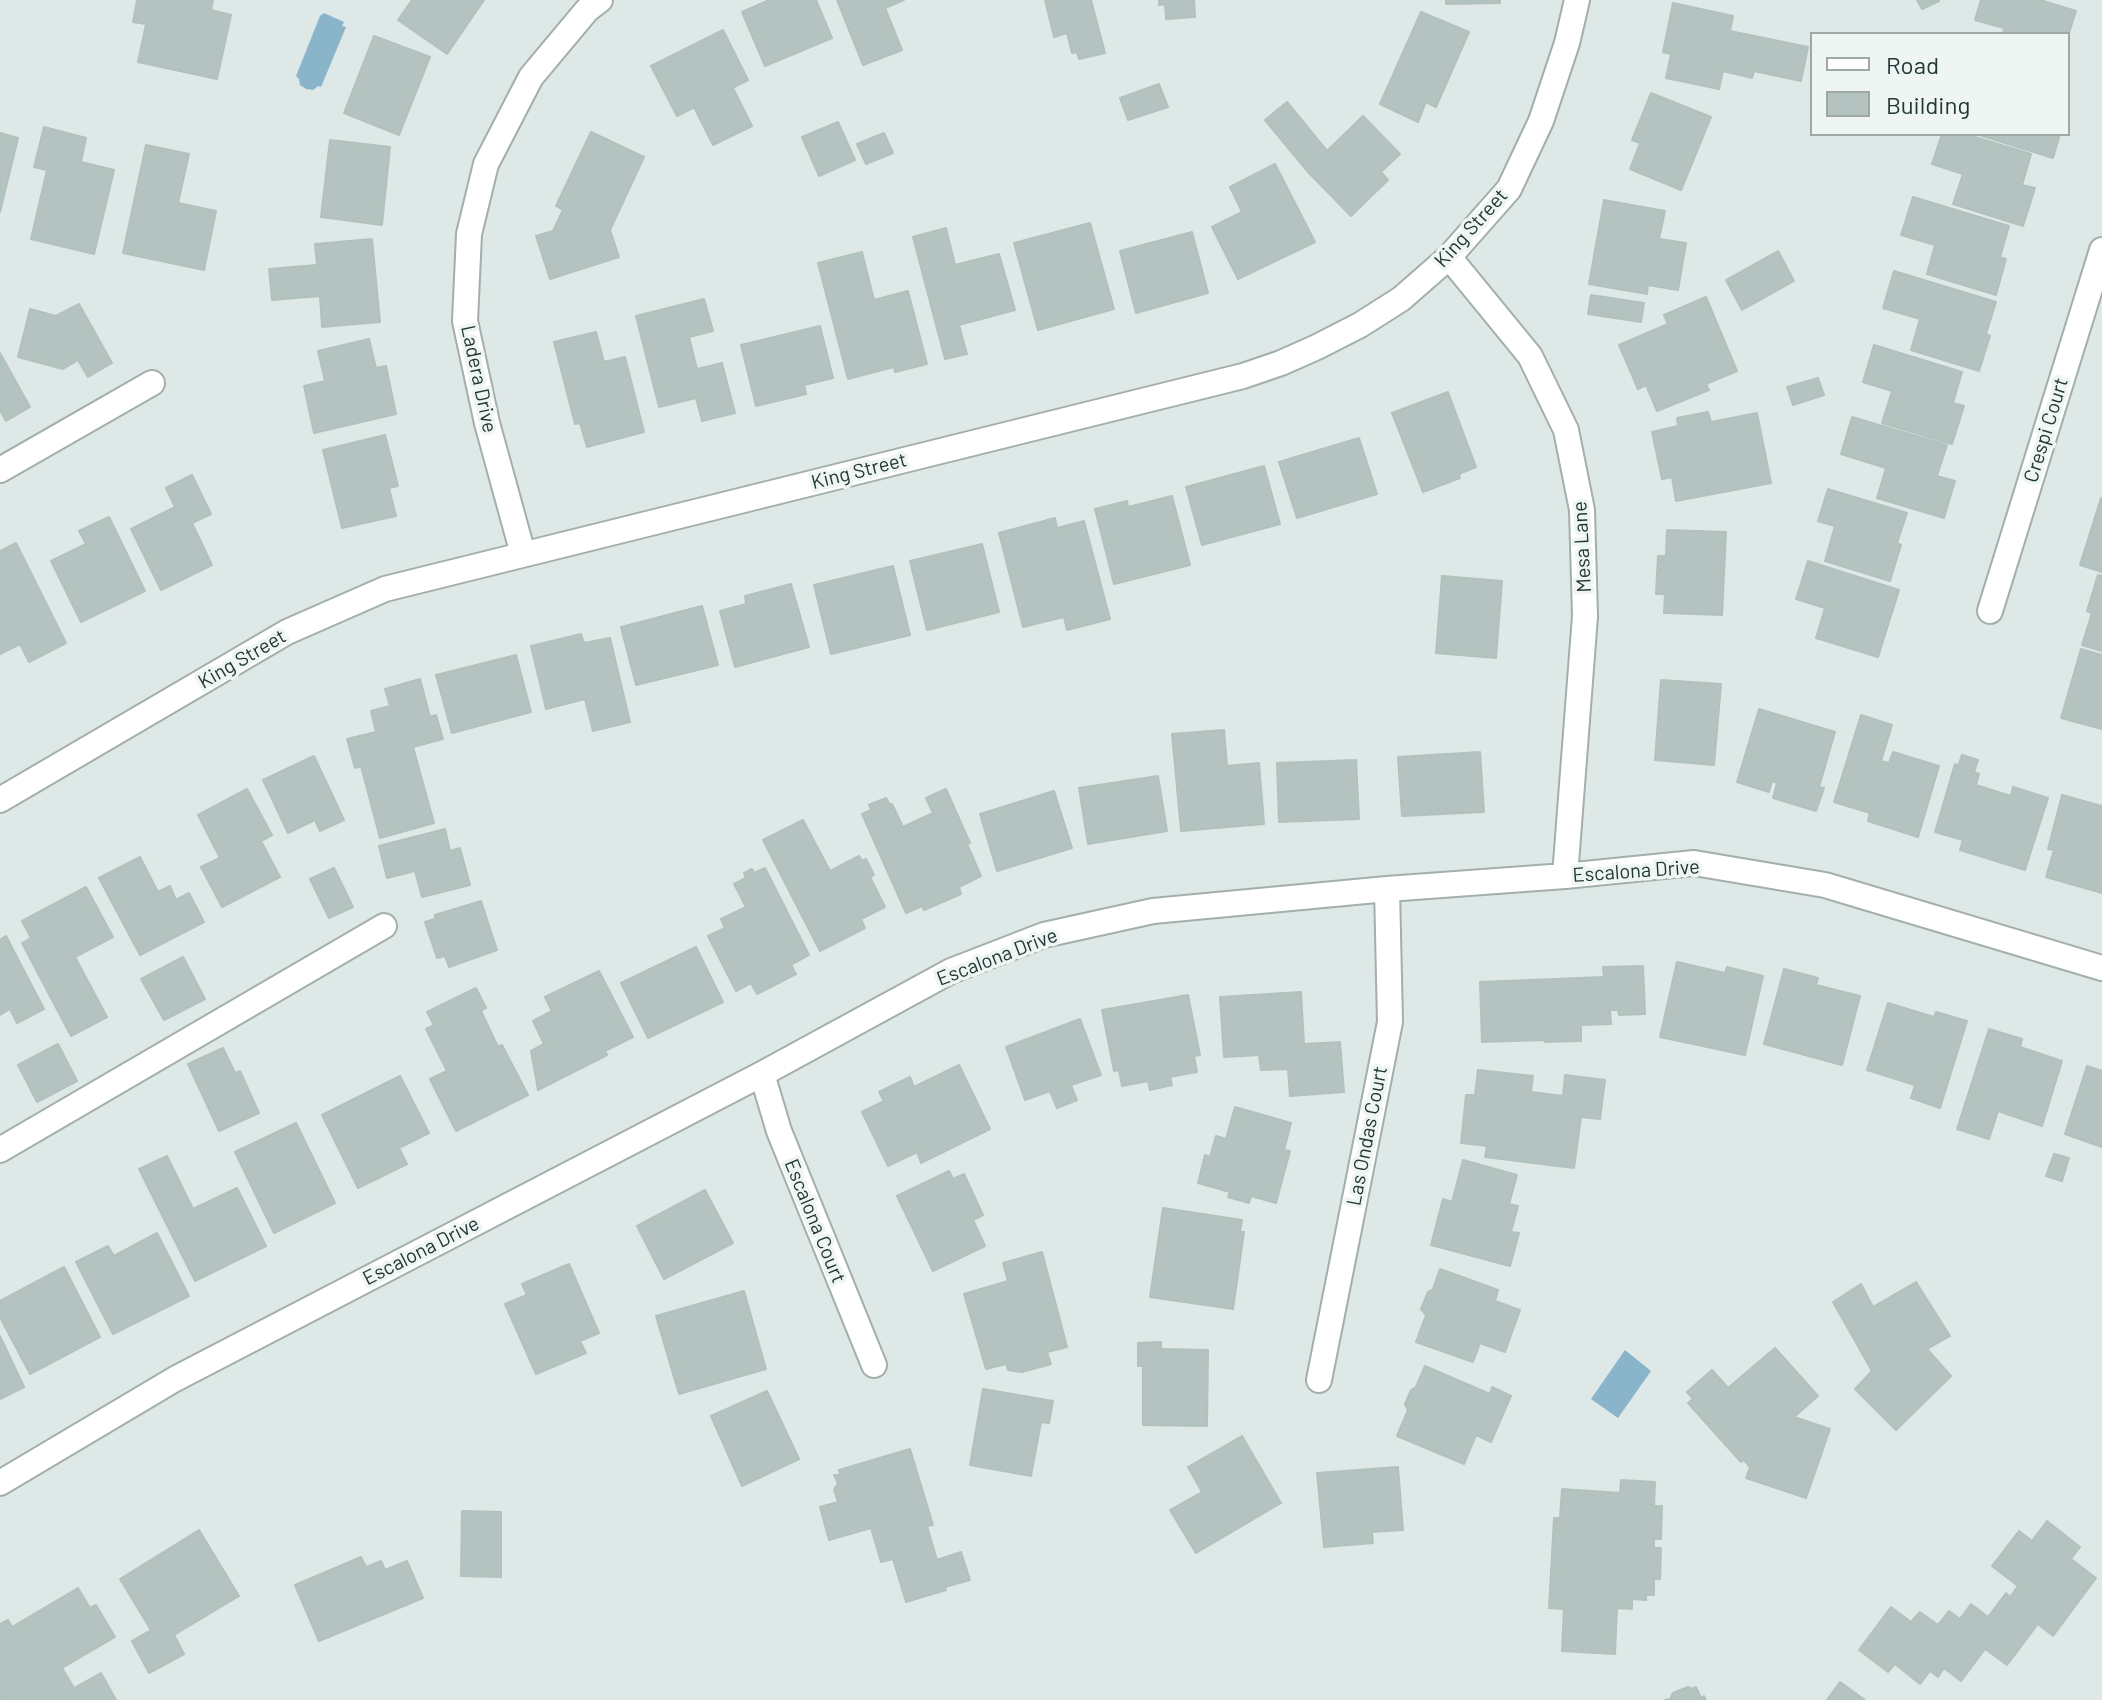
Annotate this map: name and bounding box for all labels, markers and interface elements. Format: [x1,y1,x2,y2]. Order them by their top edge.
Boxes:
legend [1810,32,2070,136]
text: Road [1886,50,1939,79]
text: Building [1886,90,1970,119]
street label: King Street [1429,184,1513,272]
street label: Ladera Drive [456,323,502,435]
street label: Crespi Court [2019,375,2073,485]
street label: King Street [809,448,909,494]
street label: Mesa Lane [1568,501,1596,593]
street label: King Street [194,624,290,694]
street label: Escalona Drive [1572,855,1700,887]
street label: Escalona Drive [933,923,1061,991]
street label: Las Ondas Court [1342,1064,1392,1208]
street label: Escalona Court [779,1156,851,1286]
street label: Escalona Drive [359,1211,483,1291]

